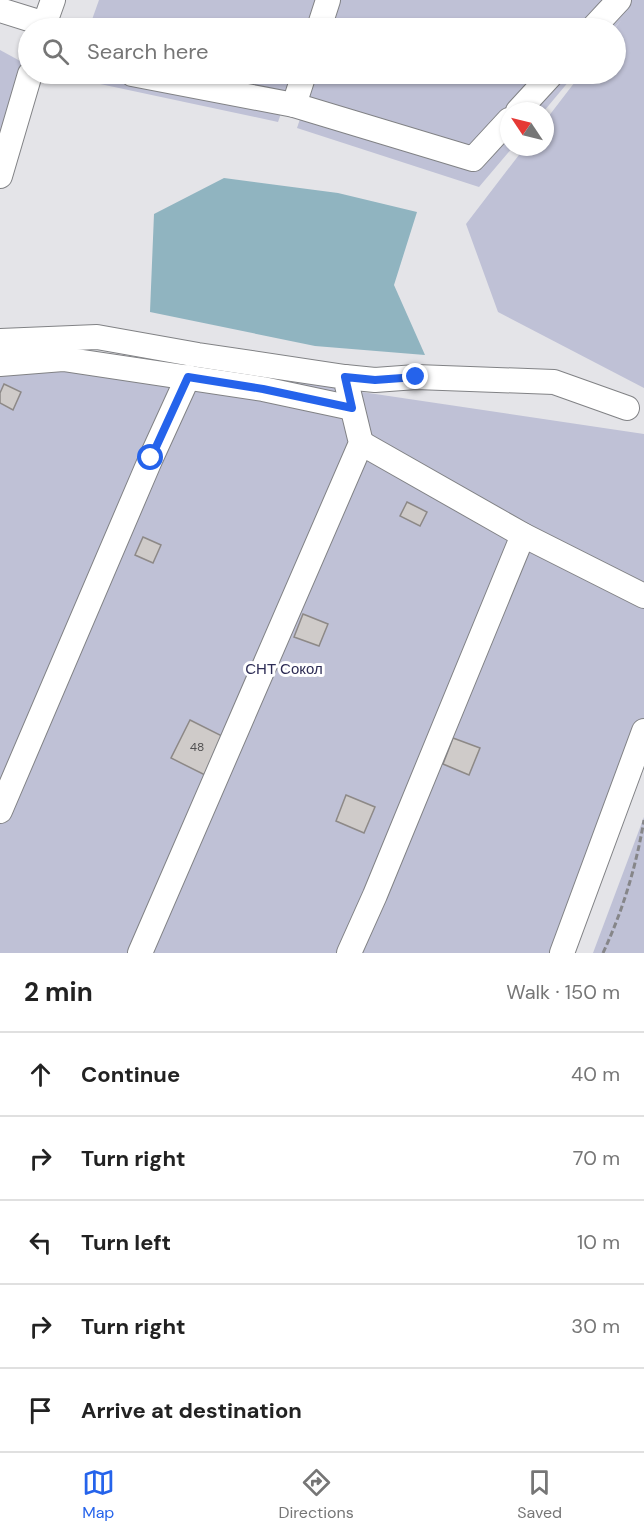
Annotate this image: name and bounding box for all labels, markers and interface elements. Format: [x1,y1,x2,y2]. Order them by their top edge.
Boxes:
search box [18,18,626,84]
icon: search [39,35,72,68]
text: Search here [87,37,208,66]
north arrow [500,102,554,156]
route end [402,363,428,389]
route start [137,444,163,470]
park label: СНТ Сокол [245,659,323,679]
house number: 48 [190,739,204,755]
text: 2 min [24,975,93,1009]
text: Walk · 150 m [506,979,620,1005]
icon: ahead [24,1058,57,1091]
text: Continue [81,1060,180,1089]
text: 40 m [571,1061,620,1087]
icon: right [24,1142,57,1175]
text: Turn right [81,1144,186,1173]
text: 70 m [573,1145,620,1171]
icon: left [24,1226,57,1259]
text: Turn left [81,1228,171,1257]
text: 10 m [577,1229,620,1255]
icon: right [24,1310,57,1343]
text: Turn right [81,1312,186,1341]
text: 30 m [571,1313,620,1339]
icon: arrive [24,1394,57,1427]
text: Arrive at destination [81,1396,302,1425]
tab: Map [82,1466,115,1523]
tab: Directions [278,1466,354,1523]
tab: Saved [517,1466,562,1523]

